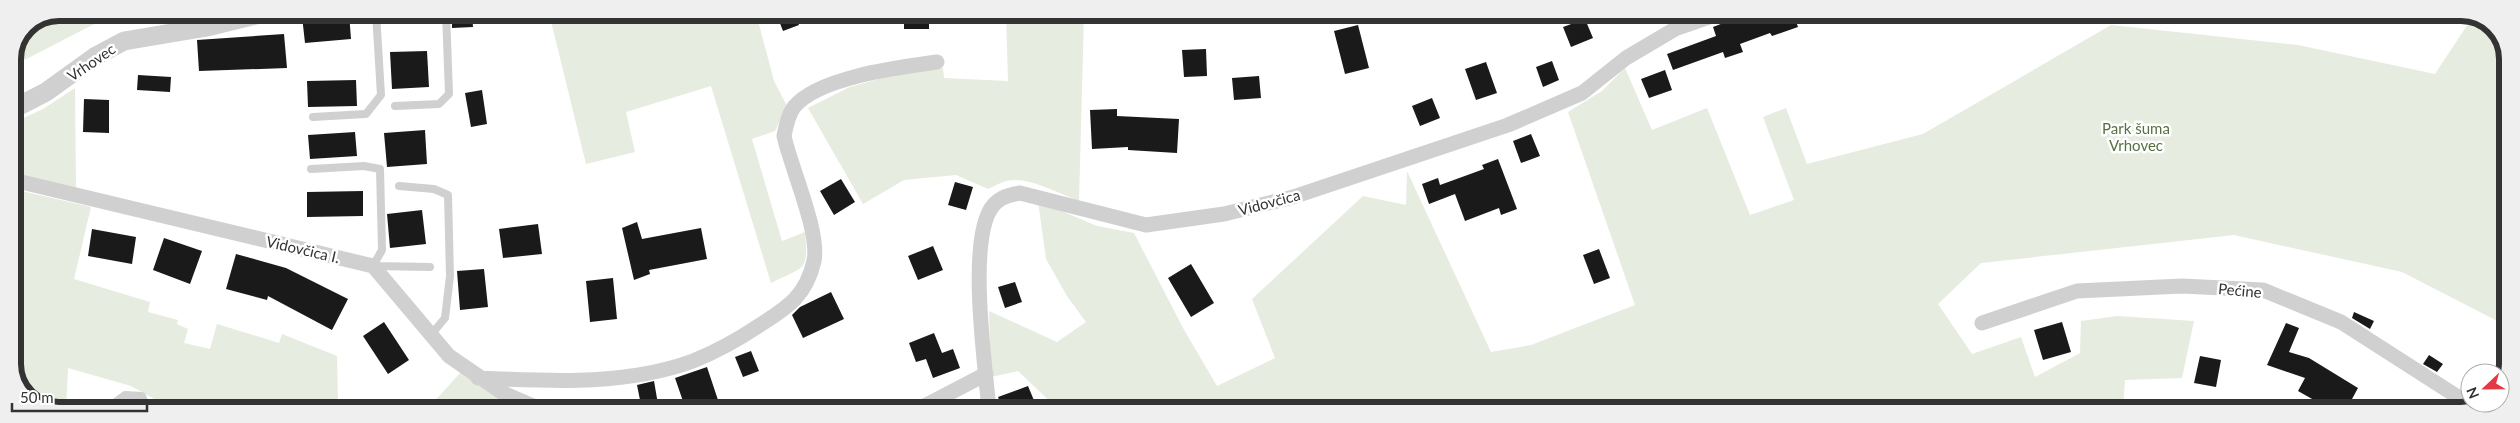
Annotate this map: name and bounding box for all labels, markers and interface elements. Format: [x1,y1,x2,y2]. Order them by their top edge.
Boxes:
street label: Vrhovec [64,39,118,85]
park label: Park šuma Vrhovec [2102,119,2170,154]
street label: Vidovčica [1236,185,1302,219]
street label: Vidovčica I. [264,232,342,266]
street label: Pećine [2218,279,2263,301]
north arrow [2460,363,2510,413]
scale bar [12,380,148,412]
text: N [2463,385,2482,401]
text: 50 m [20,388,54,406]

